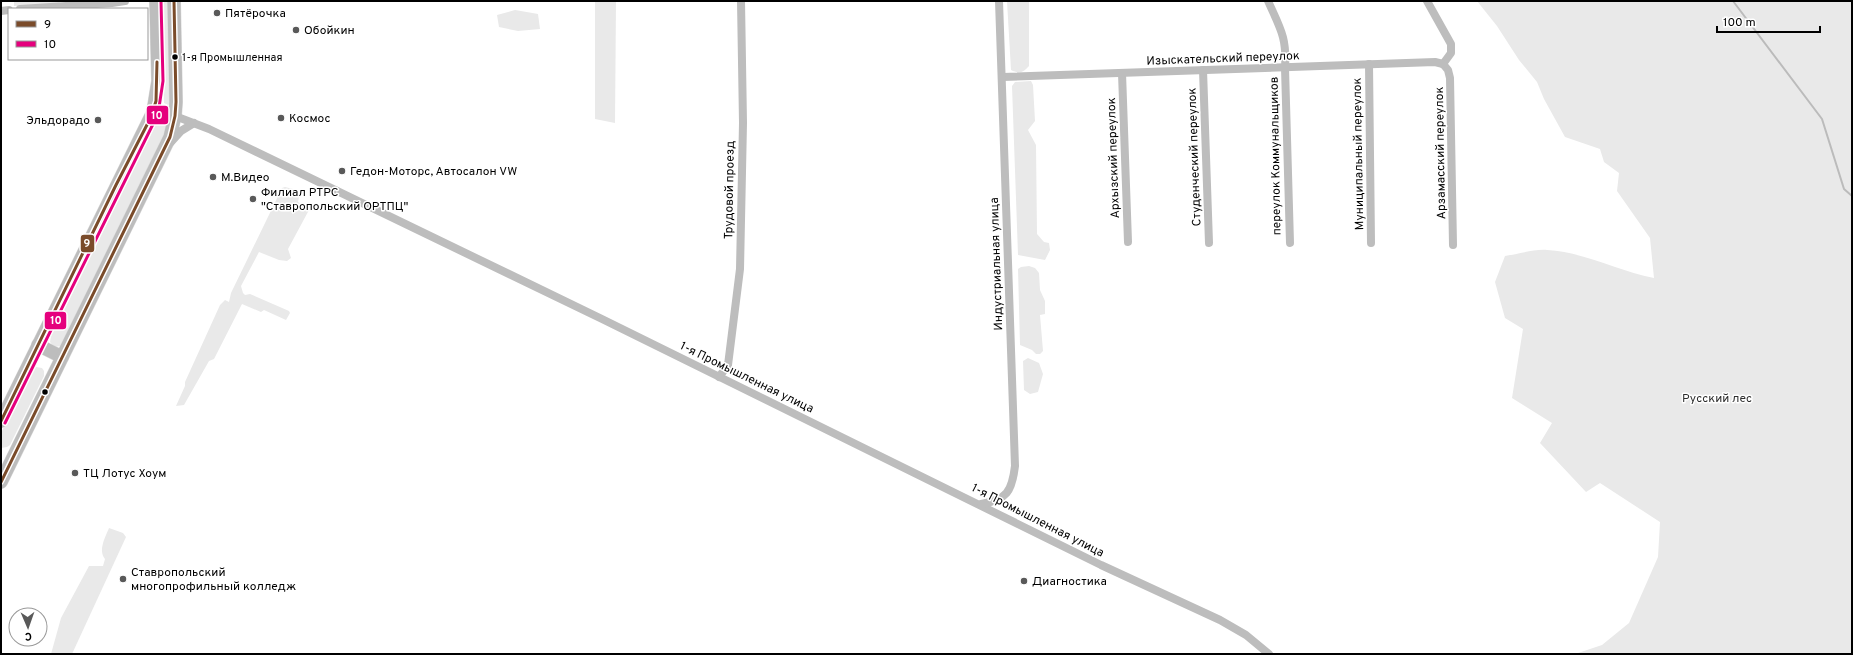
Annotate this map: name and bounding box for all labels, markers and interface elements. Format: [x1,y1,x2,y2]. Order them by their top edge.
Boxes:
place label: Пятёрочка [225,6,286,22]
legend [8,8,148,60]
marker: Пятёрочка [212,8,222,18]
scale bar [1717,8,1820,34]
text: 100 m [1723,15,1756,31]
text: 9 [44,17,51,33]
place label: Обойкин [304,23,355,39]
marker: Обойкин [291,25,301,35]
text: 10 [44,37,56,53]
street label: Изыскательский переулок [1146,48,1300,70]
place label: 1-я Промышленная [182,51,283,65]
marker: 1-я Промышленная [170,52,180,62]
street label: переулок Коммунальщиков [1267,76,1285,236]
street label: Муниципальный переулок [1350,77,1368,230]
street label: Арзамасский переулок [1432,86,1450,219]
street label: Студенческий переулок [1185,87,1205,227]
street label: Архызский переулок [1104,97,1124,219]
line badge: 10 [146,105,169,125]
text: 10 [151,109,163,123]
place label: Космос [289,111,330,127]
place label: Эльдорадо [26,113,90,129]
marker: Космос [276,113,286,123]
marker: Эльдорадо [93,115,103,125]
street label: Трудовой проезд [721,141,739,239]
place label: Гедон-Моторс, Автосалон VW [350,164,517,180]
marker: Гедон-Моторс, Автосалон VW [337,166,347,176]
place label: М.Видео [221,170,270,186]
marker: М.Видео [208,172,218,182]
place label: Филиал РТРС "Ставропольский ОРТПЦ" [261,185,408,215]
marker: Филиал РТРС "Ставропольский ОРТПЦ" [248,194,258,204]
street label: Индустриальная улица [987,197,1007,331]
line badge: 9 [80,234,95,253]
text: 9 [84,237,91,251]
line badge: 10 [44,311,67,330]
text: 10 [50,314,62,328]
street label: 1-я Промышленная улица [677,338,816,417]
unlabelled marker [40,387,50,397]
park label: Русский лес [1682,391,1752,407]
place label: ТЦ Лотус Хоум [83,466,167,482]
marker: ТЦ Лотус Хоум [70,468,80,478]
street label: 1-я Промышленная улица [968,480,1107,561]
place label: Ставропольский многопрофильный колледж [131,565,296,595]
marker: Ставропольский многопрофильный колледж [118,574,128,584]
place label: Диагностика [1032,574,1107,590]
marker: Диагностика [1019,576,1029,586]
north arrow [8,607,48,647]
text: С [25,629,32,643]

